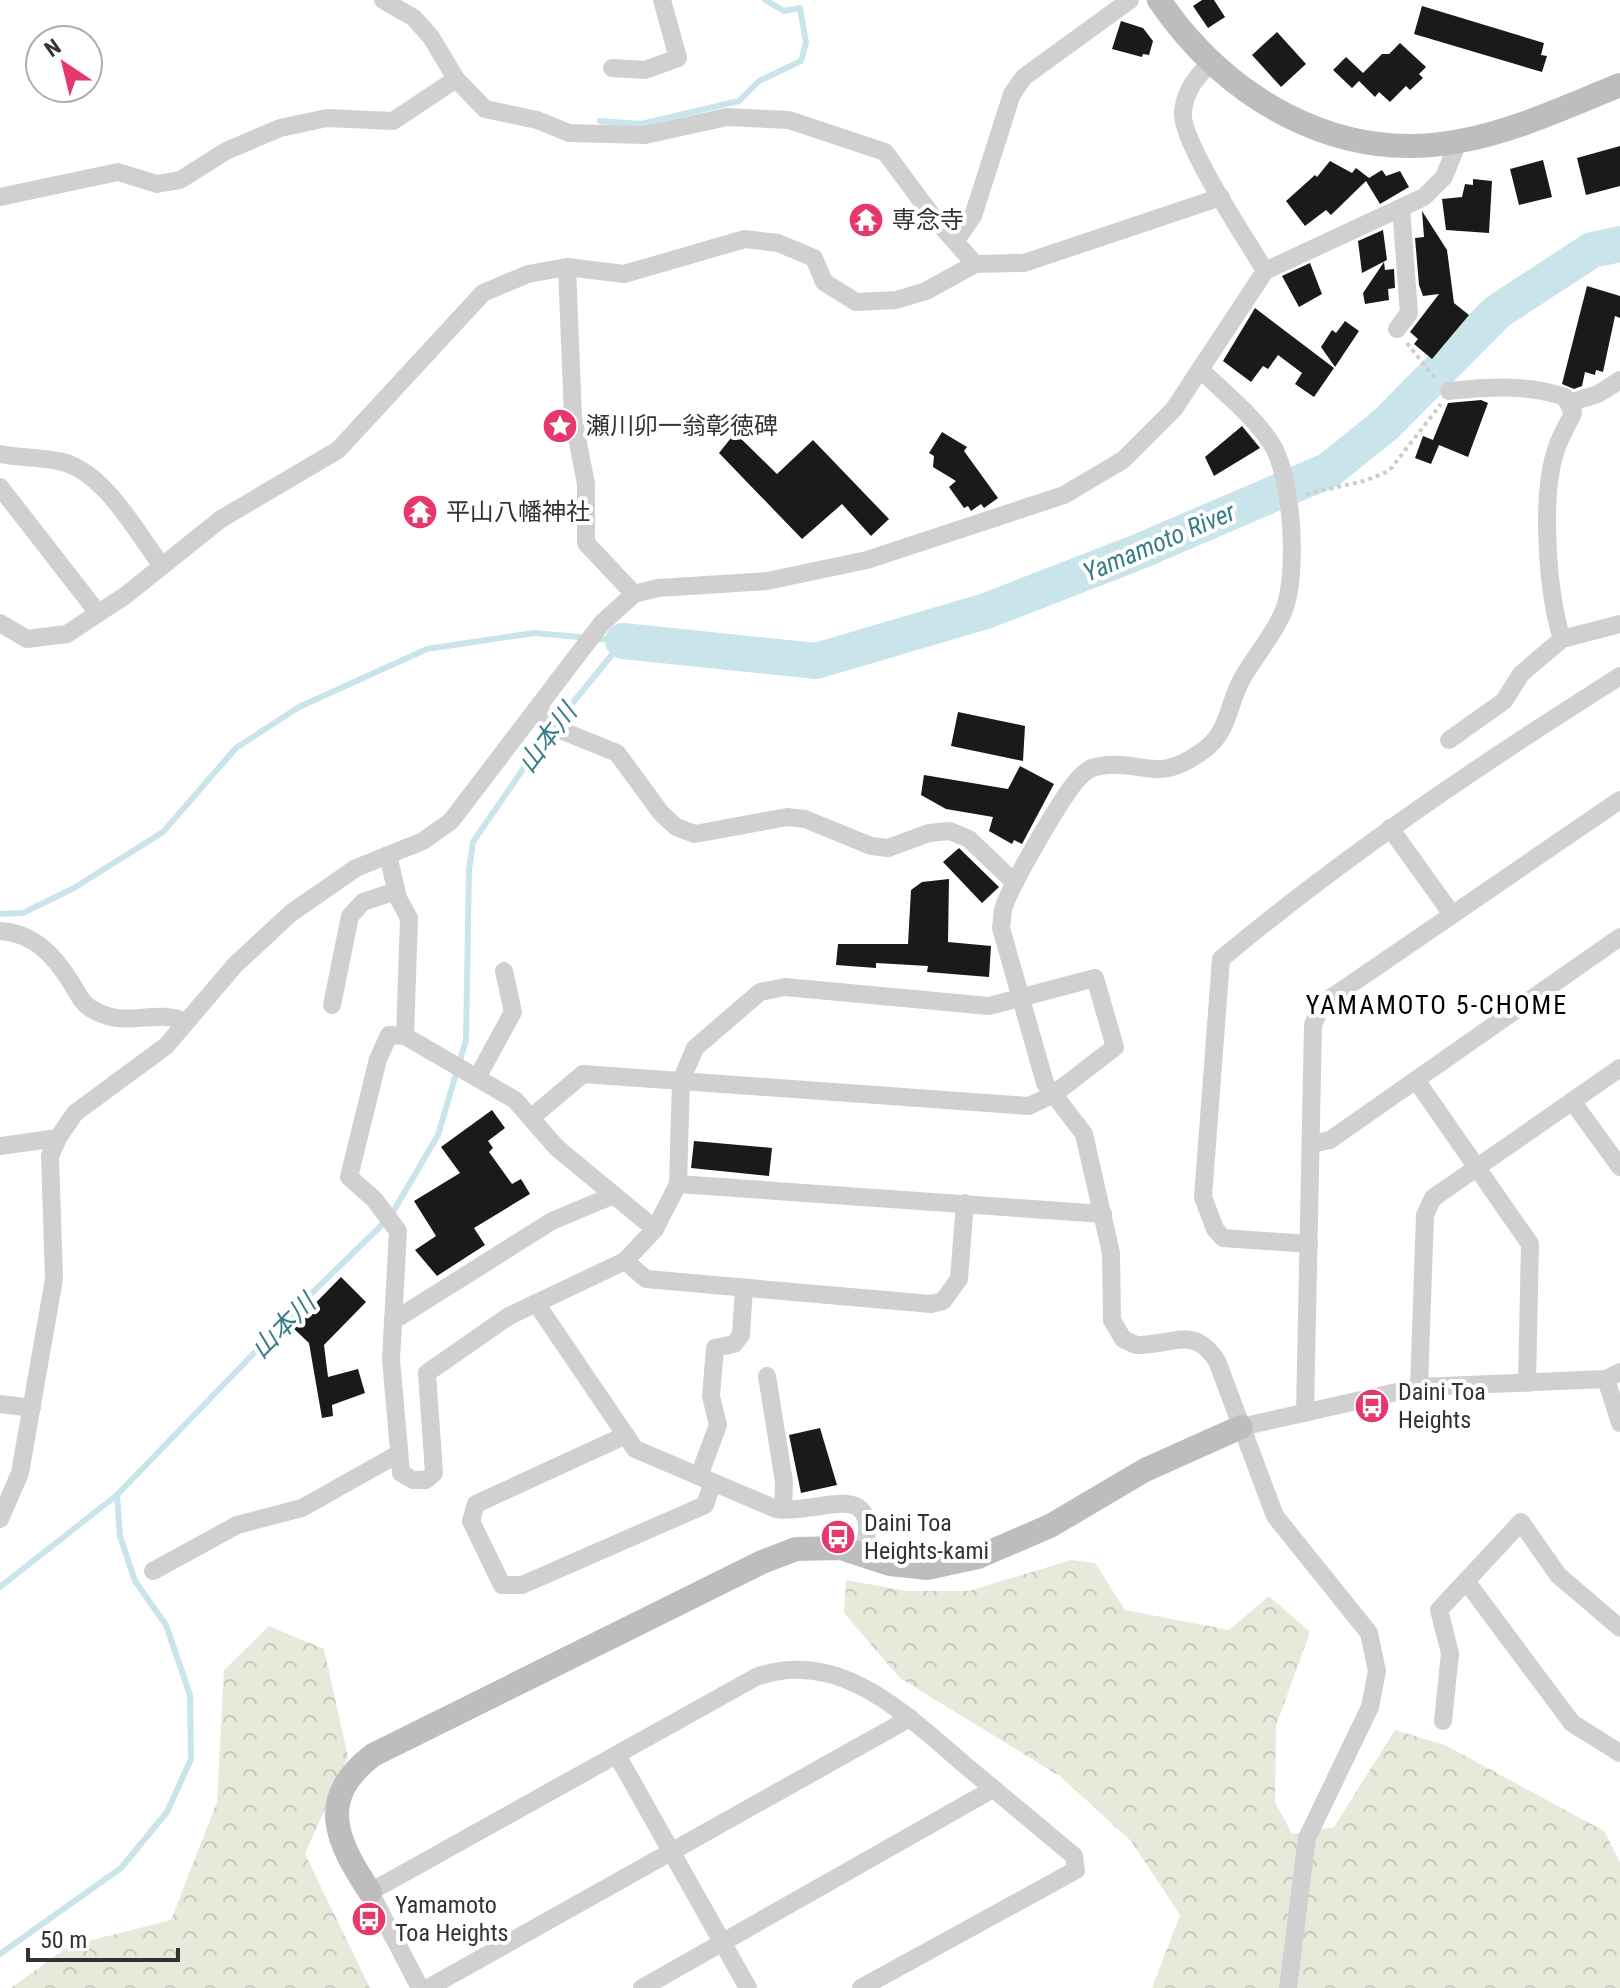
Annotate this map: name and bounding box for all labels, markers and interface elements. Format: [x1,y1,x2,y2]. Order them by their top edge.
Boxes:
north arrow [24,24,104,104]
text: N [40,34,66,62]
temple icon: 専念寺 [847,201,885,239]
place label: 専念寺 [892,206,964,234]
place icon: 瀬川卯一翁彰徳碑 [541,407,579,445]
place label: 瀬川卯一翁彰徳碑 [586,412,778,440]
temple icon: 平山八幡神社 [401,493,439,531]
water label: Yamamoto River [1078,496,1241,587]
place label: 平山八幡神社 [446,498,590,526]
water label: 山本川 [512,695,584,778]
district label: YAMAMOTO 5-CHOME [1306,990,1568,1020]
water label: 山本川 [245,1286,323,1364]
place label: Daini Toa Heights [1398,1378,1486,1434]
bus stop icon: Daini Toa Heights [1353,1387,1391,1425]
place label: Daini Toa Heights-kami [864,1509,989,1565]
bus stop icon: Daini Toa Heights-kami [819,1518,857,1556]
place label: Yamamoto Toa Heights [395,1891,509,1947]
bus stop icon: Yamamoto Toa Heights [350,1900,388,1938]
scale bar [28,1912,178,1962]
text: 50 m [40,1926,87,1954]

